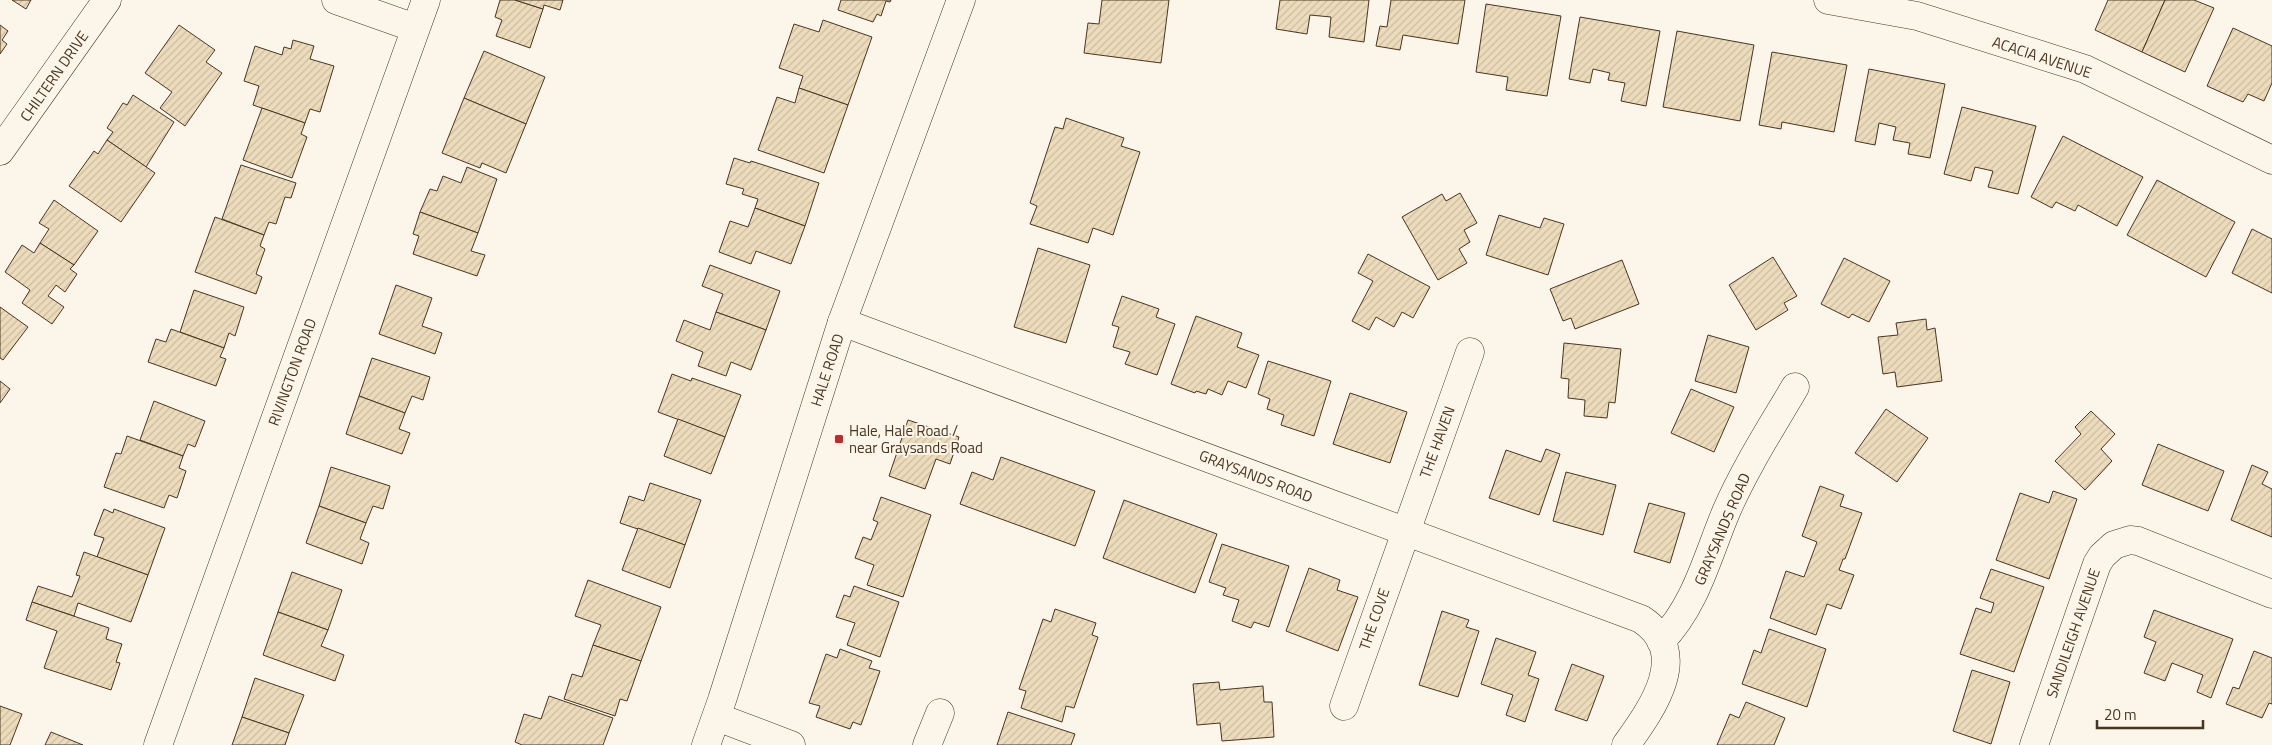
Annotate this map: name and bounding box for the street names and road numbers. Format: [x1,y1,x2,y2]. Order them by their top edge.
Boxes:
street label: CHILTERN DRIVE [14,26,94,126]
street label: ACACIA AVENUE [1989,30,2095,84]
street label: RIVINGTON ROAD [262,315,322,429]
street label: HALE ROAD [804,331,850,409]
street label: THE HAVEN [1413,403,1461,481]
street label: GRAYSANDS ROAD [1196,444,1316,508]
street label: GRAYSANDS ROAD [1688,469,1756,589]
street label: SANDILEIGH AVENUE [2040,565,2106,701]
street label: THE COVE [1353,585,1395,653]

